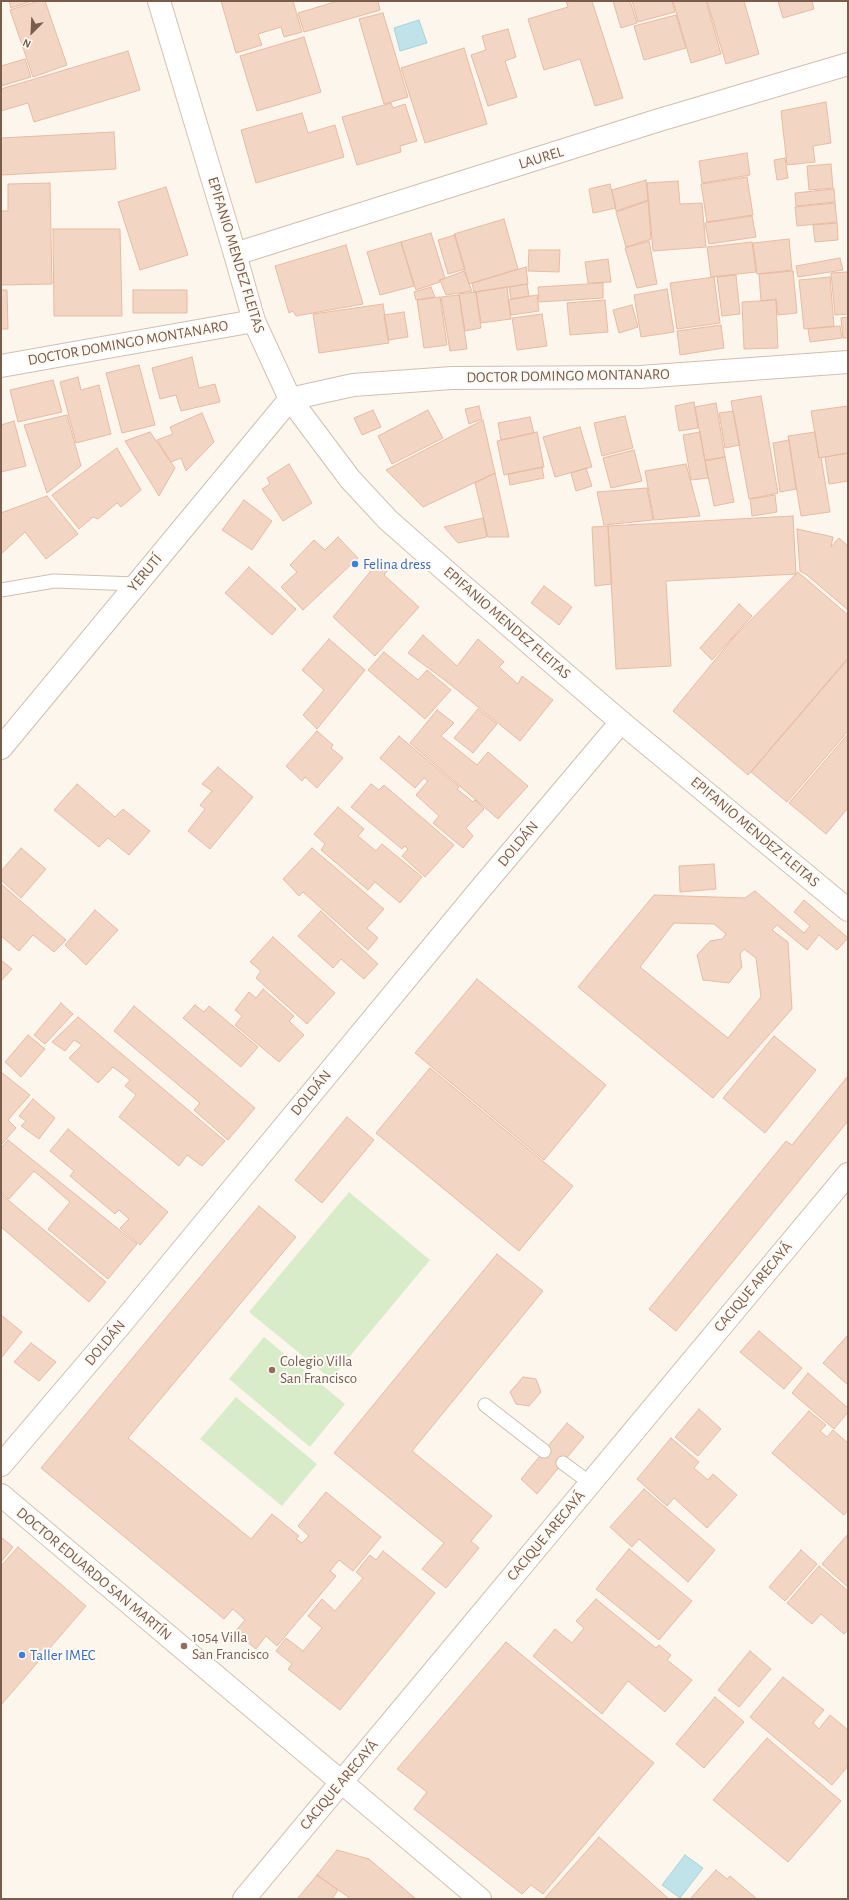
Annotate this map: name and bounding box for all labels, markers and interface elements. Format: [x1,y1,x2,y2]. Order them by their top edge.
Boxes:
north arrow [12,12,52,52]
text: N [21,37,33,50]
street label: LAUREL [516,143,566,173]
street label: EPIFANIO MENDEZ FLEITAS [204,175,268,335]
street label: DOCTOR DOMINGO MONTANARO [26,316,230,370]
street label: DOCTOR DOMINGO MONTANARO [466,365,670,387]
street label: YERUTÍ [124,550,166,596]
place label: Felina dress [363,555,431,573]
marker: Felina dress [350,559,360,569]
street label: EPIFANIO MENDEZ FLEITAS [440,563,574,683]
street label: EPIFANIO MENDEZ FLEITAS [687,773,823,891]
street label: DOLDÁN [494,818,542,870]
street label: DOLDÁN [287,1067,335,1119]
street label: CACIQUE ARECAYÁ [710,1238,796,1336]
street label: DOLDÁN [81,1317,129,1369]
place label: Colegio Villa San Francisco [280,1352,357,1387]
marker: Colegio Villa San Francisco [267,1365,277,1375]
street label: CACIQUE ARECAYÁ [503,1487,589,1585]
street label: DOCTOR EDUARDO SAN MARTÍN [13,1504,175,1644]
place label: 1054 Villa San Francisco [192,1628,269,1663]
marker: 1054 Villa San Francisco [179,1641,189,1651]
place label: Taller IMEC [30,1646,96,1664]
marker: Taller IMEC [17,1650,27,1660]
street label: CACIQUE ARECAYÁ [296,1736,382,1834]

